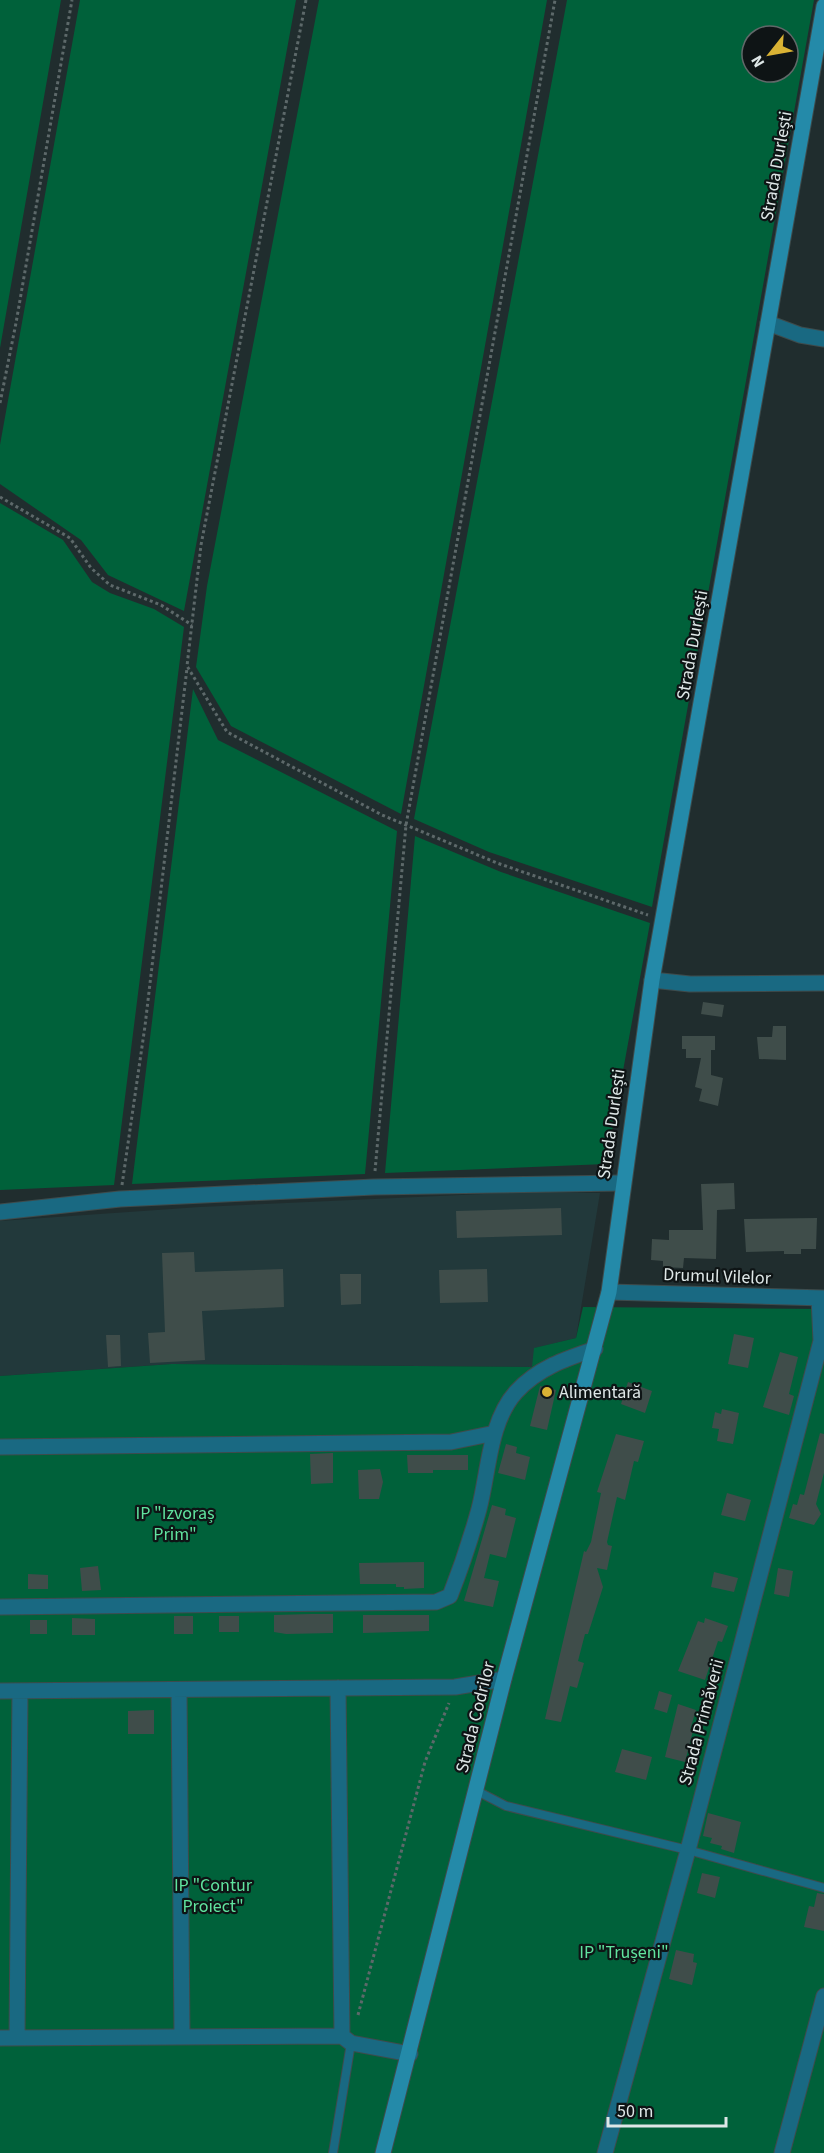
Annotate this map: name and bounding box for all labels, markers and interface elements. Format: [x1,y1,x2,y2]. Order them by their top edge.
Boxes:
north arrow [740,24,800,84]
text: N [746,51,770,71]
street label: Strada Durlești [755,109,798,223]
street label: Strada Durlești [671,588,714,702]
street label: Strada Durlești [591,1067,632,1181]
street label: Drumul Vilelor [663,1262,772,1291]
place label: Alimentară [559,1380,641,1405]
marker: Alimentară [540,1385,554,1399]
park label: IP "Izvoraș Prim" [135,1501,215,1547]
street label: Strada Primăverii [673,1656,730,1788]
street label: Strada Codrilor [450,1658,502,1776]
park label: IP "Contur Proiect" [174,1873,253,1919]
park label: IP "Trușeni" [579,1940,669,1965]
scale bar [608,2090,726,2128]
text: 50 m [617,2099,653,2124]

